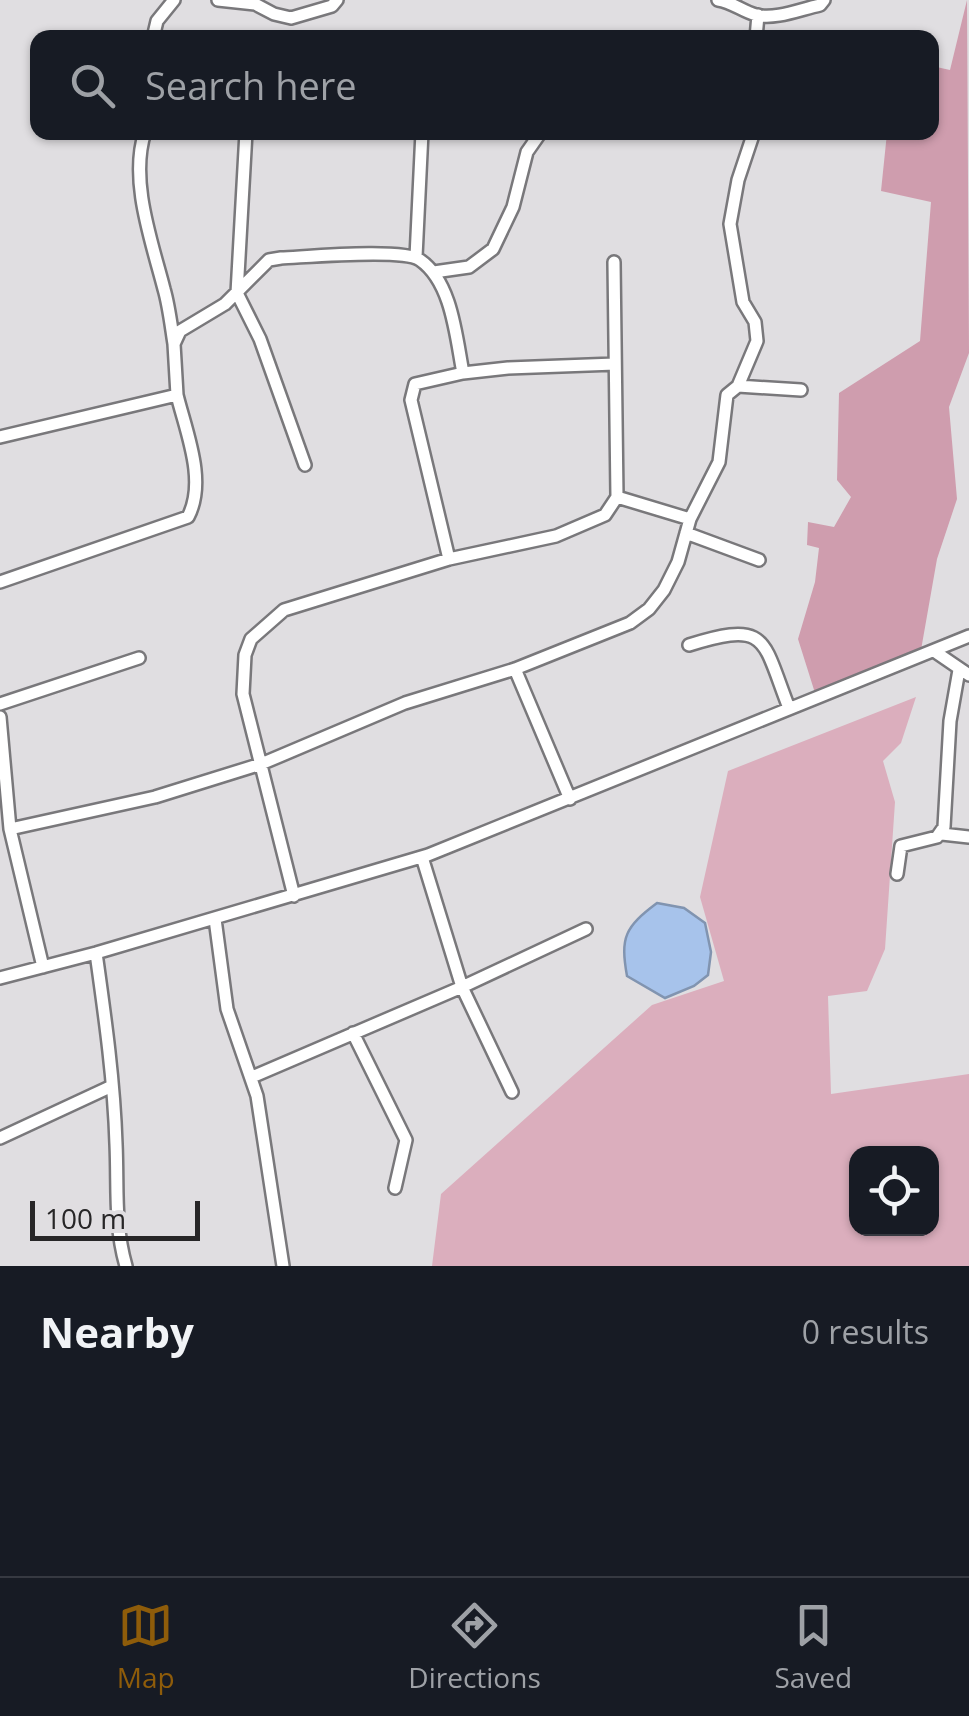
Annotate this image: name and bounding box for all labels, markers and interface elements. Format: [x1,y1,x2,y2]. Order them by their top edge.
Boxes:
search box [30,30,939,140]
icon: search [65,58,120,113]
text: Search here [145,59,357,111]
map controls [849,1146,939,1236]
button: locate [849,1146,939,1236]
scale bar [30,1196,200,1240]
text: 100 m [45,1199,126,1237]
text: Nearby [40,1303,194,1360]
text: 0 results [802,1310,929,1353]
tab: Map [117,1598,175,1696]
tab: Directions [408,1598,541,1696]
tab: Saved [774,1598,852,1696]

